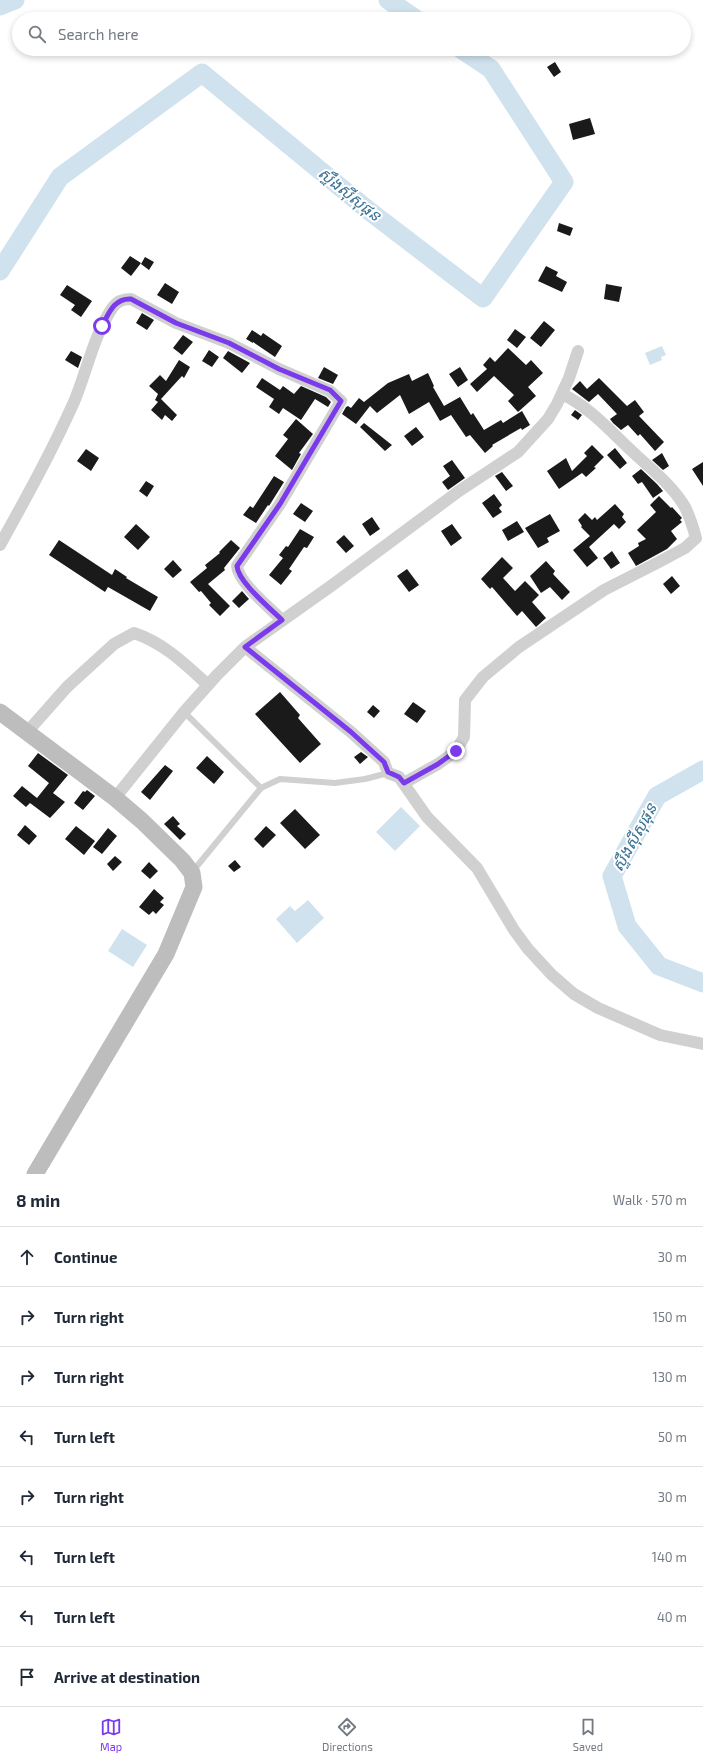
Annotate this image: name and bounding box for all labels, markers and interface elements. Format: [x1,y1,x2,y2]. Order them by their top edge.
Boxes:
search box [12,12,691,56]
icon: search [26,23,48,45]
text: Search here [58,25,139,43]
water label: ស្ទឹងស៊ីសុផុន [314,163,386,226]
route start [93,317,111,335]
route end [447,742,465,760]
water label: ស្ទឹងស៊ីសុផុន [607,799,662,875]
text: 8 min [16,1190,60,1210]
text: Walk · 570 m [613,1192,687,1208]
icon: ahead [16,1246,38,1268]
text: Continue [54,1248,117,1266]
text: 30 m [658,1249,687,1265]
icon: right [16,1306,38,1328]
text: Turn right [54,1308,124,1326]
text: 150 m [653,1309,687,1325]
icon: right [16,1366,38,1388]
text: Turn right [54,1368,124,1386]
text: 130 m [652,1369,687,1385]
icon: left [16,1426,38,1448]
text: Turn left [54,1428,115,1446]
text: 50 m [658,1429,687,1445]
icon: right [16,1486,38,1508]
text: Turn right [54,1488,124,1506]
text: 30 m [658,1489,687,1505]
icon: left [16,1546,38,1568]
text: Turn left [54,1548,115,1566]
text: 140 m [652,1549,687,1565]
icon: left [16,1606,38,1628]
text: Turn left [54,1608,115,1626]
text: 40 m [657,1609,687,1625]
icon: arrive [16,1666,38,1688]
text: Arrive at destination [54,1668,200,1686]
tab: Map [100,1716,122,1753]
tab: Directions [322,1716,373,1753]
tab: Saved [573,1716,603,1753]

